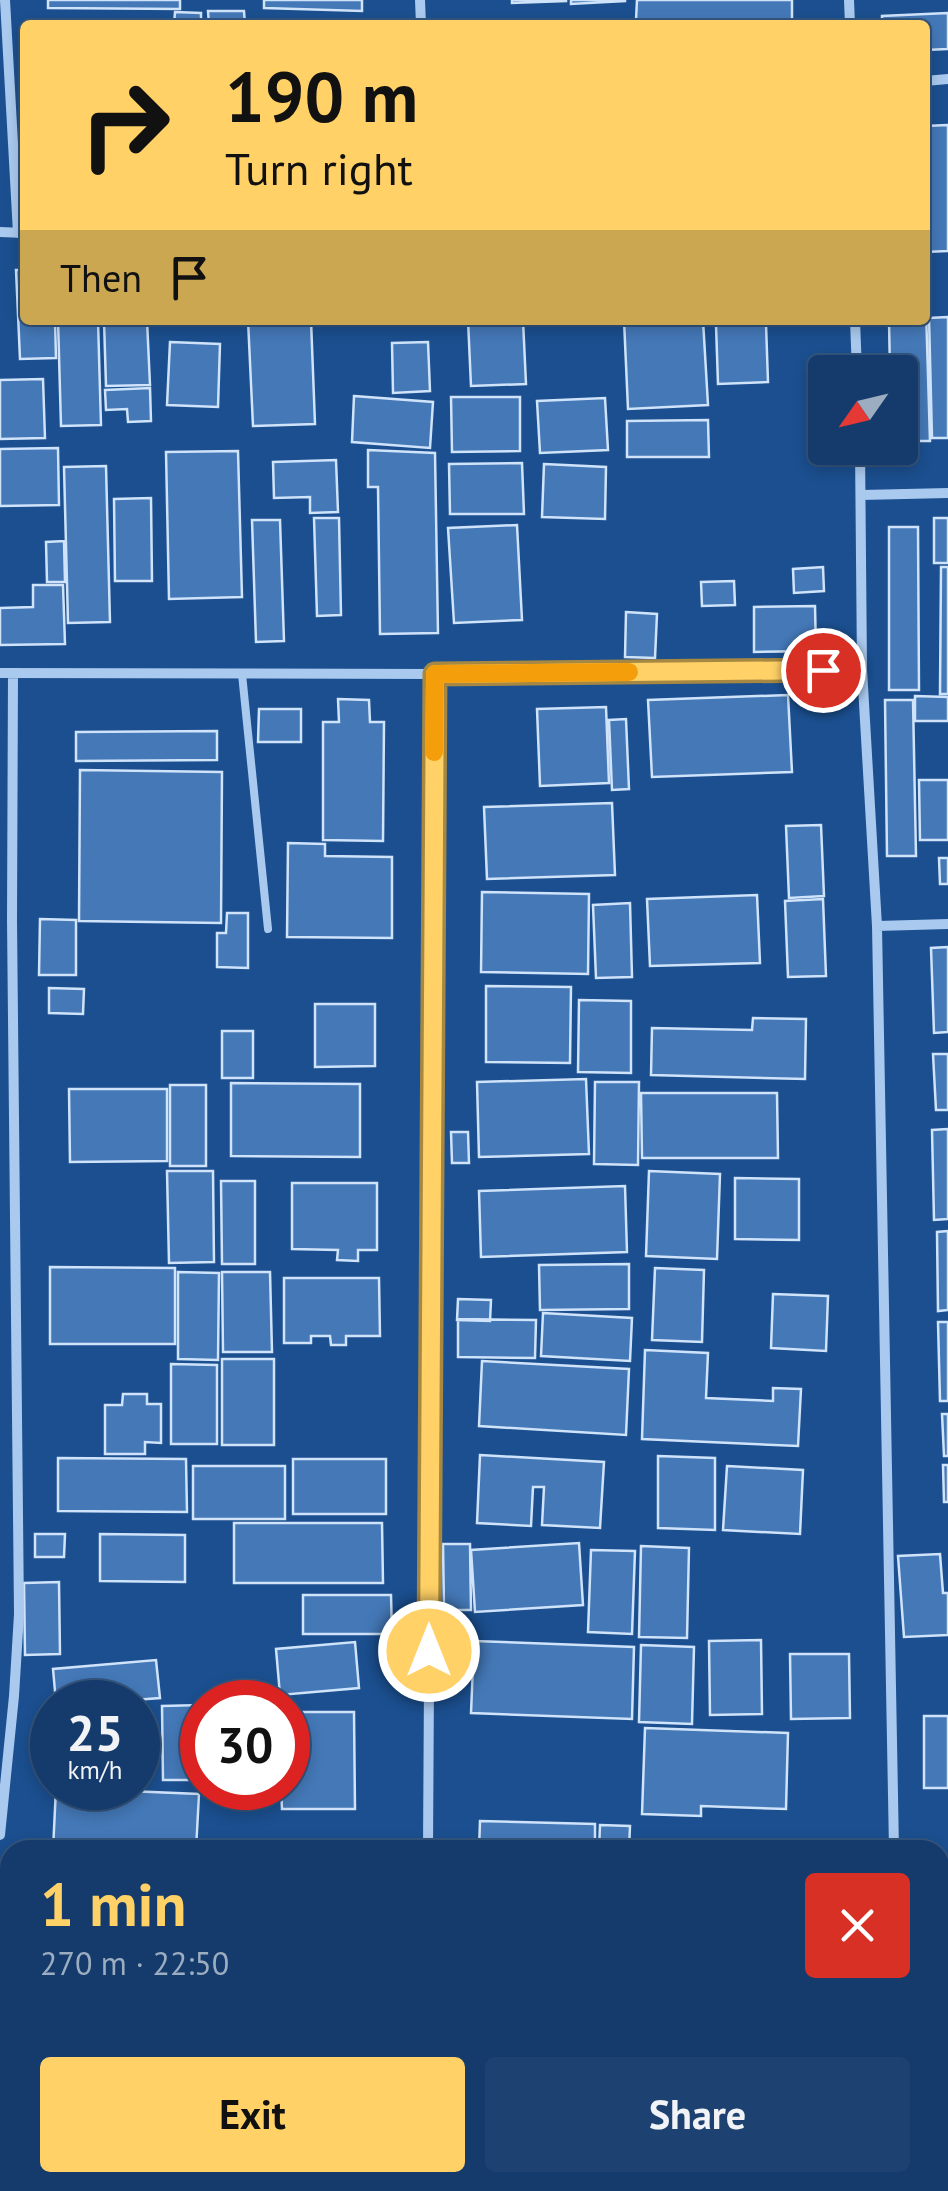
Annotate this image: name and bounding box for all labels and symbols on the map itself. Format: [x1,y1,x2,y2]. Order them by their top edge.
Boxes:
north arrow [808,355,918,465]
pin [781,628,866,713]
position arrow [377,1599,481,1703]
speed limit sign: 30 [180,1680,310,1810]

